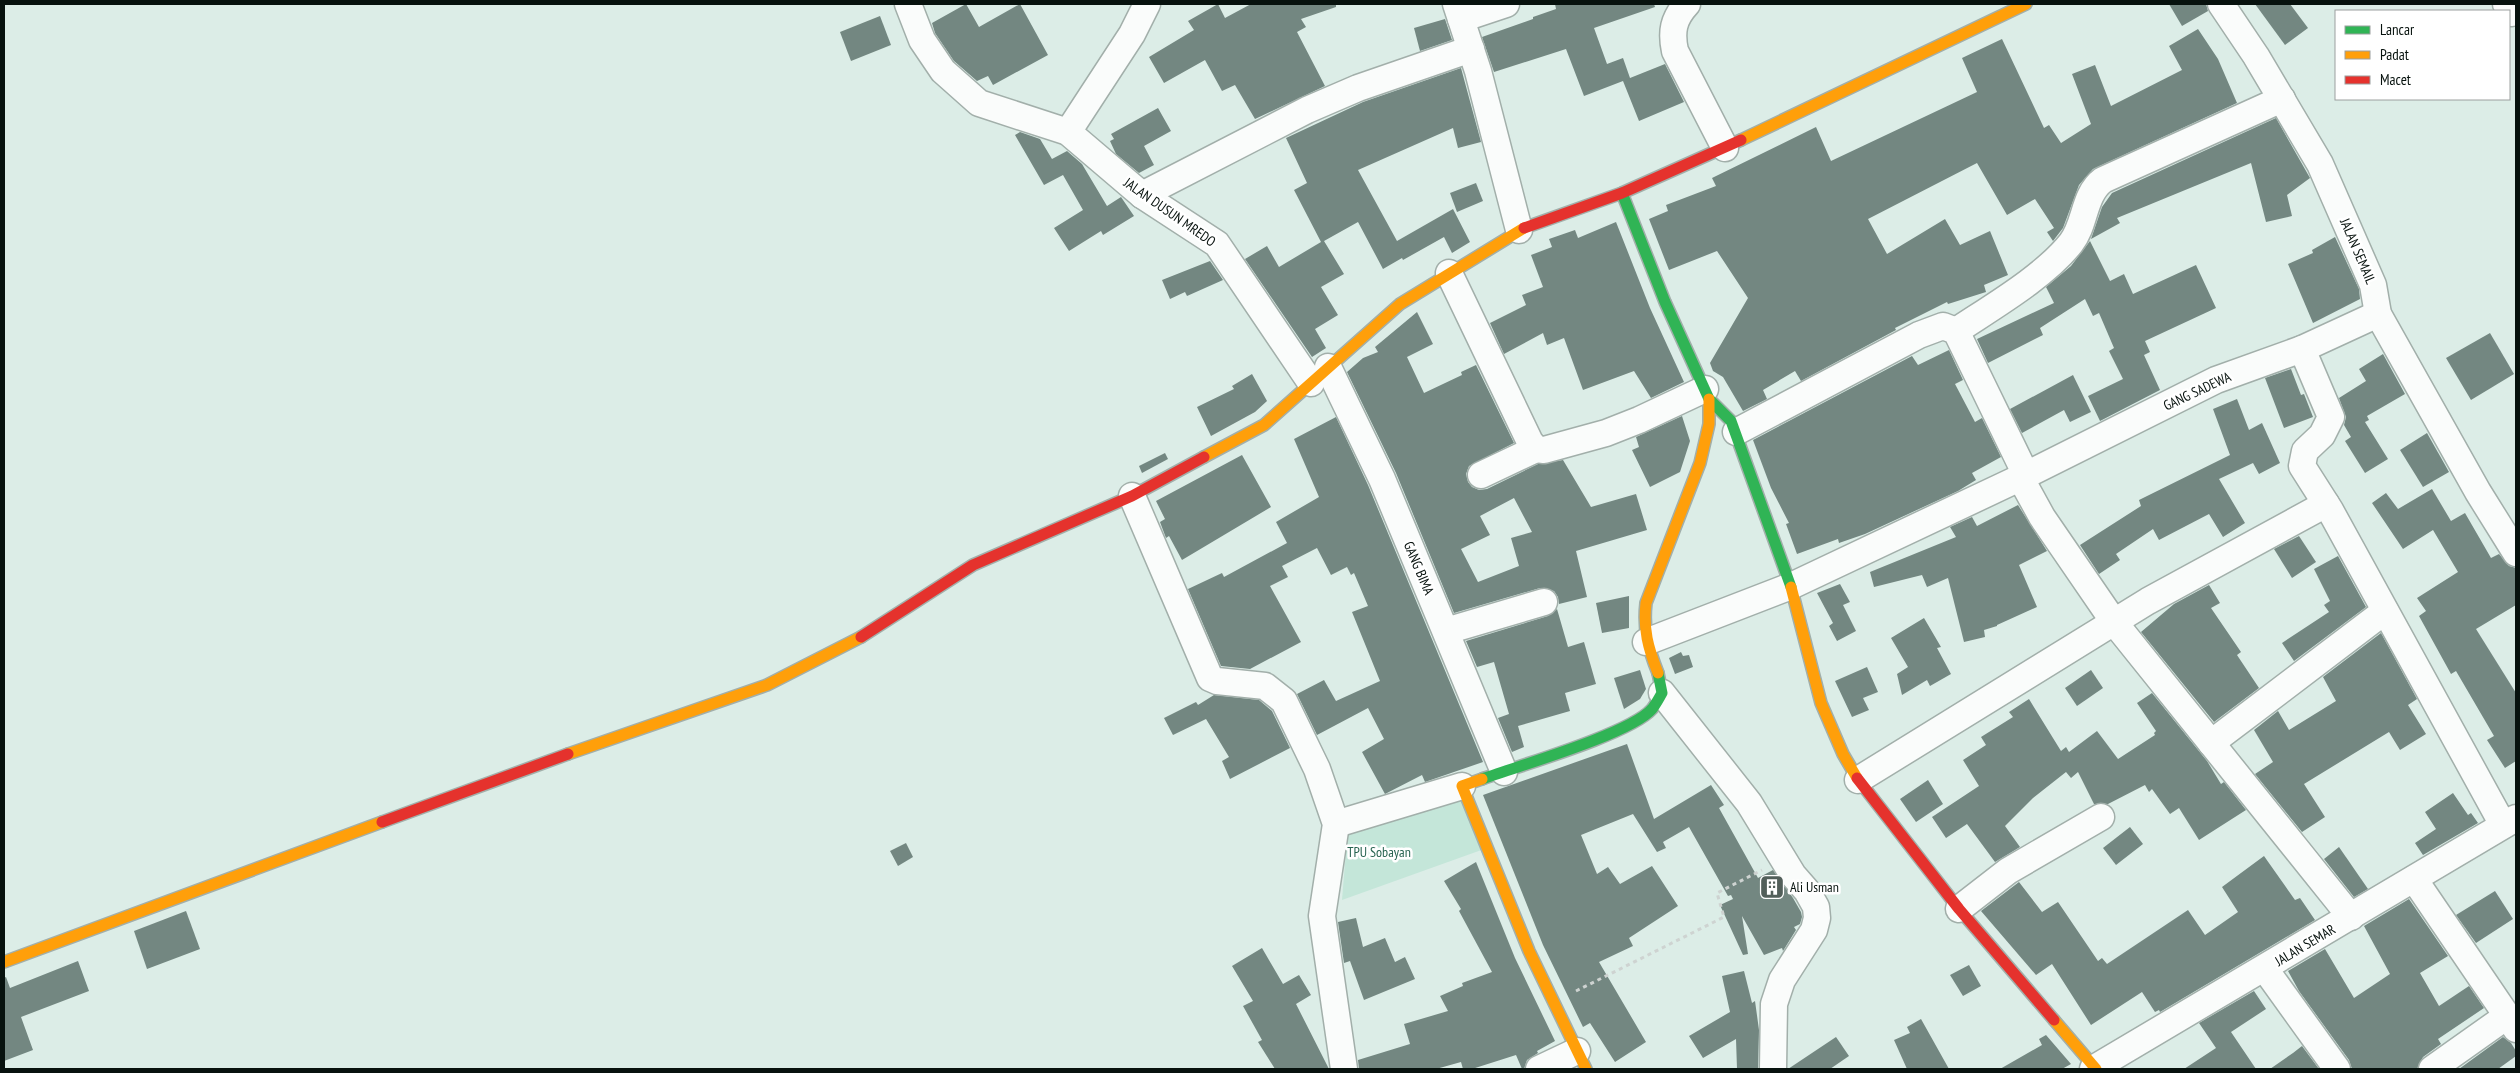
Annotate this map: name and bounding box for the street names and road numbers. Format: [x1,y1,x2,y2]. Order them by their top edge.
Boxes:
street label: JALAN DUSUN MREDO [1120,173,1220,251]
street label: JALAN SEMAIL [2336,215,2380,287]
street label: GANG SADEWA [2160,367,2234,414]
street label: GANG BIMA [1400,539,1438,598]
street label: JALAN SEMAR [2271,920,2339,971]

